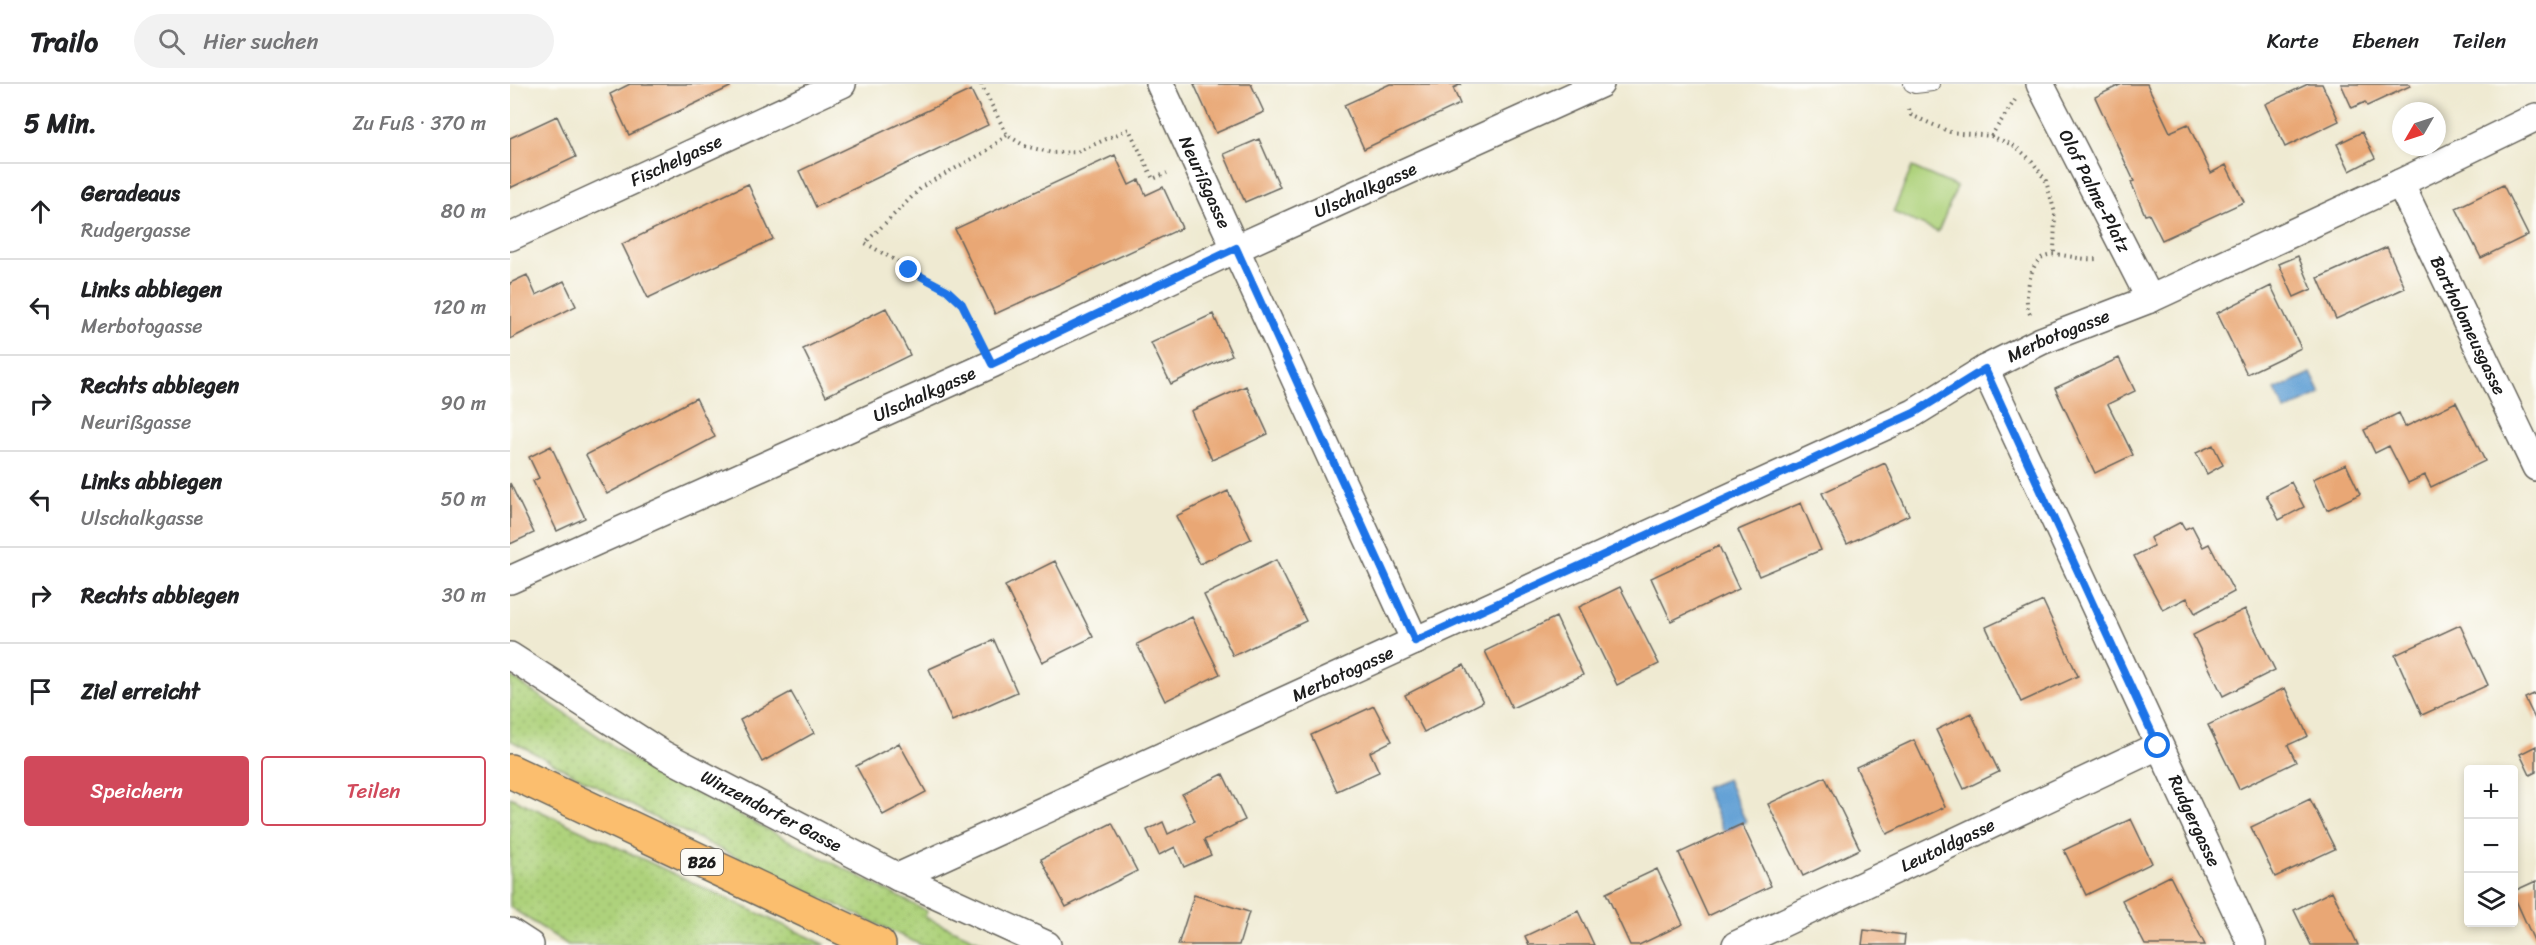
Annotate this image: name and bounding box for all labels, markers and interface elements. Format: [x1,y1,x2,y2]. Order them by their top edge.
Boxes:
search box [134,14,554,68]
text: Trailo [30,17,98,66]
text: Hier suchen [203,22,318,61]
text: Karte [2267,22,2319,60]
text: Ebenen [2352,22,2419,60]
text: Teilen [2452,22,2506,60]
icon: search [155,25,188,58]
text: 5 Min. [24,100,97,146]
north arrow [2392,102,2446,156]
text: Zu Fuß · 370 m [352,106,486,141]
street label: Olof Palme-Platz [2050,123,2140,259]
street label: Fischelgasse [625,125,728,196]
street label: Neurißgasse [1170,130,1240,234]
street label: Ulschalkgasse [1309,153,1422,227]
text: Geradeaus [81,174,180,213]
text: 80 m [441,194,486,229]
icon: ahead [24,195,57,228]
text: Rudgergasse [81,213,191,248]
street label: Bartholomeusgasse [2421,250,2515,401]
route end [895,256,921,282]
text: Links abbiegen [81,270,222,309]
text: 120 m [433,290,486,325]
icon: left [24,291,57,324]
street label: Merbotogasse [2001,300,2115,372]
text: Merbotogasse [81,309,202,344]
street label: Ulschalkgasse [868,357,981,431]
text: Rechts abbiegen [81,366,239,405]
text: 90 m [441,386,486,421]
icon: right [24,387,57,420]
text: Neurißgasse [81,405,191,440]
text: Links abbiegen [81,462,222,501]
text: 50 m [441,482,486,517]
icon: left [24,483,57,516]
text: Ulschalkgasse [81,501,203,536]
text: Rechts abbiegen [81,576,239,615]
text: 30 m [442,578,486,613]
icon: right [24,579,57,612]
street label: Merbotogasse [1286,637,1399,711]
text: Ziel erreicht [81,672,200,711]
icon: arrive [24,675,57,708]
route start [2144,732,2170,758]
button: Speichern [24,756,249,826]
button: Teilen [261,756,486,826]
street label: Winzendorfer Gasse [695,761,848,861]
map controls [2464,765,2518,927]
button: + [2464,765,2518,819]
street label: Rudgergasse [2159,769,2230,872]
street label: Leutoldgasse [1895,809,2000,881]
button: − [2464,819,2518,873]
road number: B26 [681,849,723,875]
button: layers [2464,873,2518,927]

